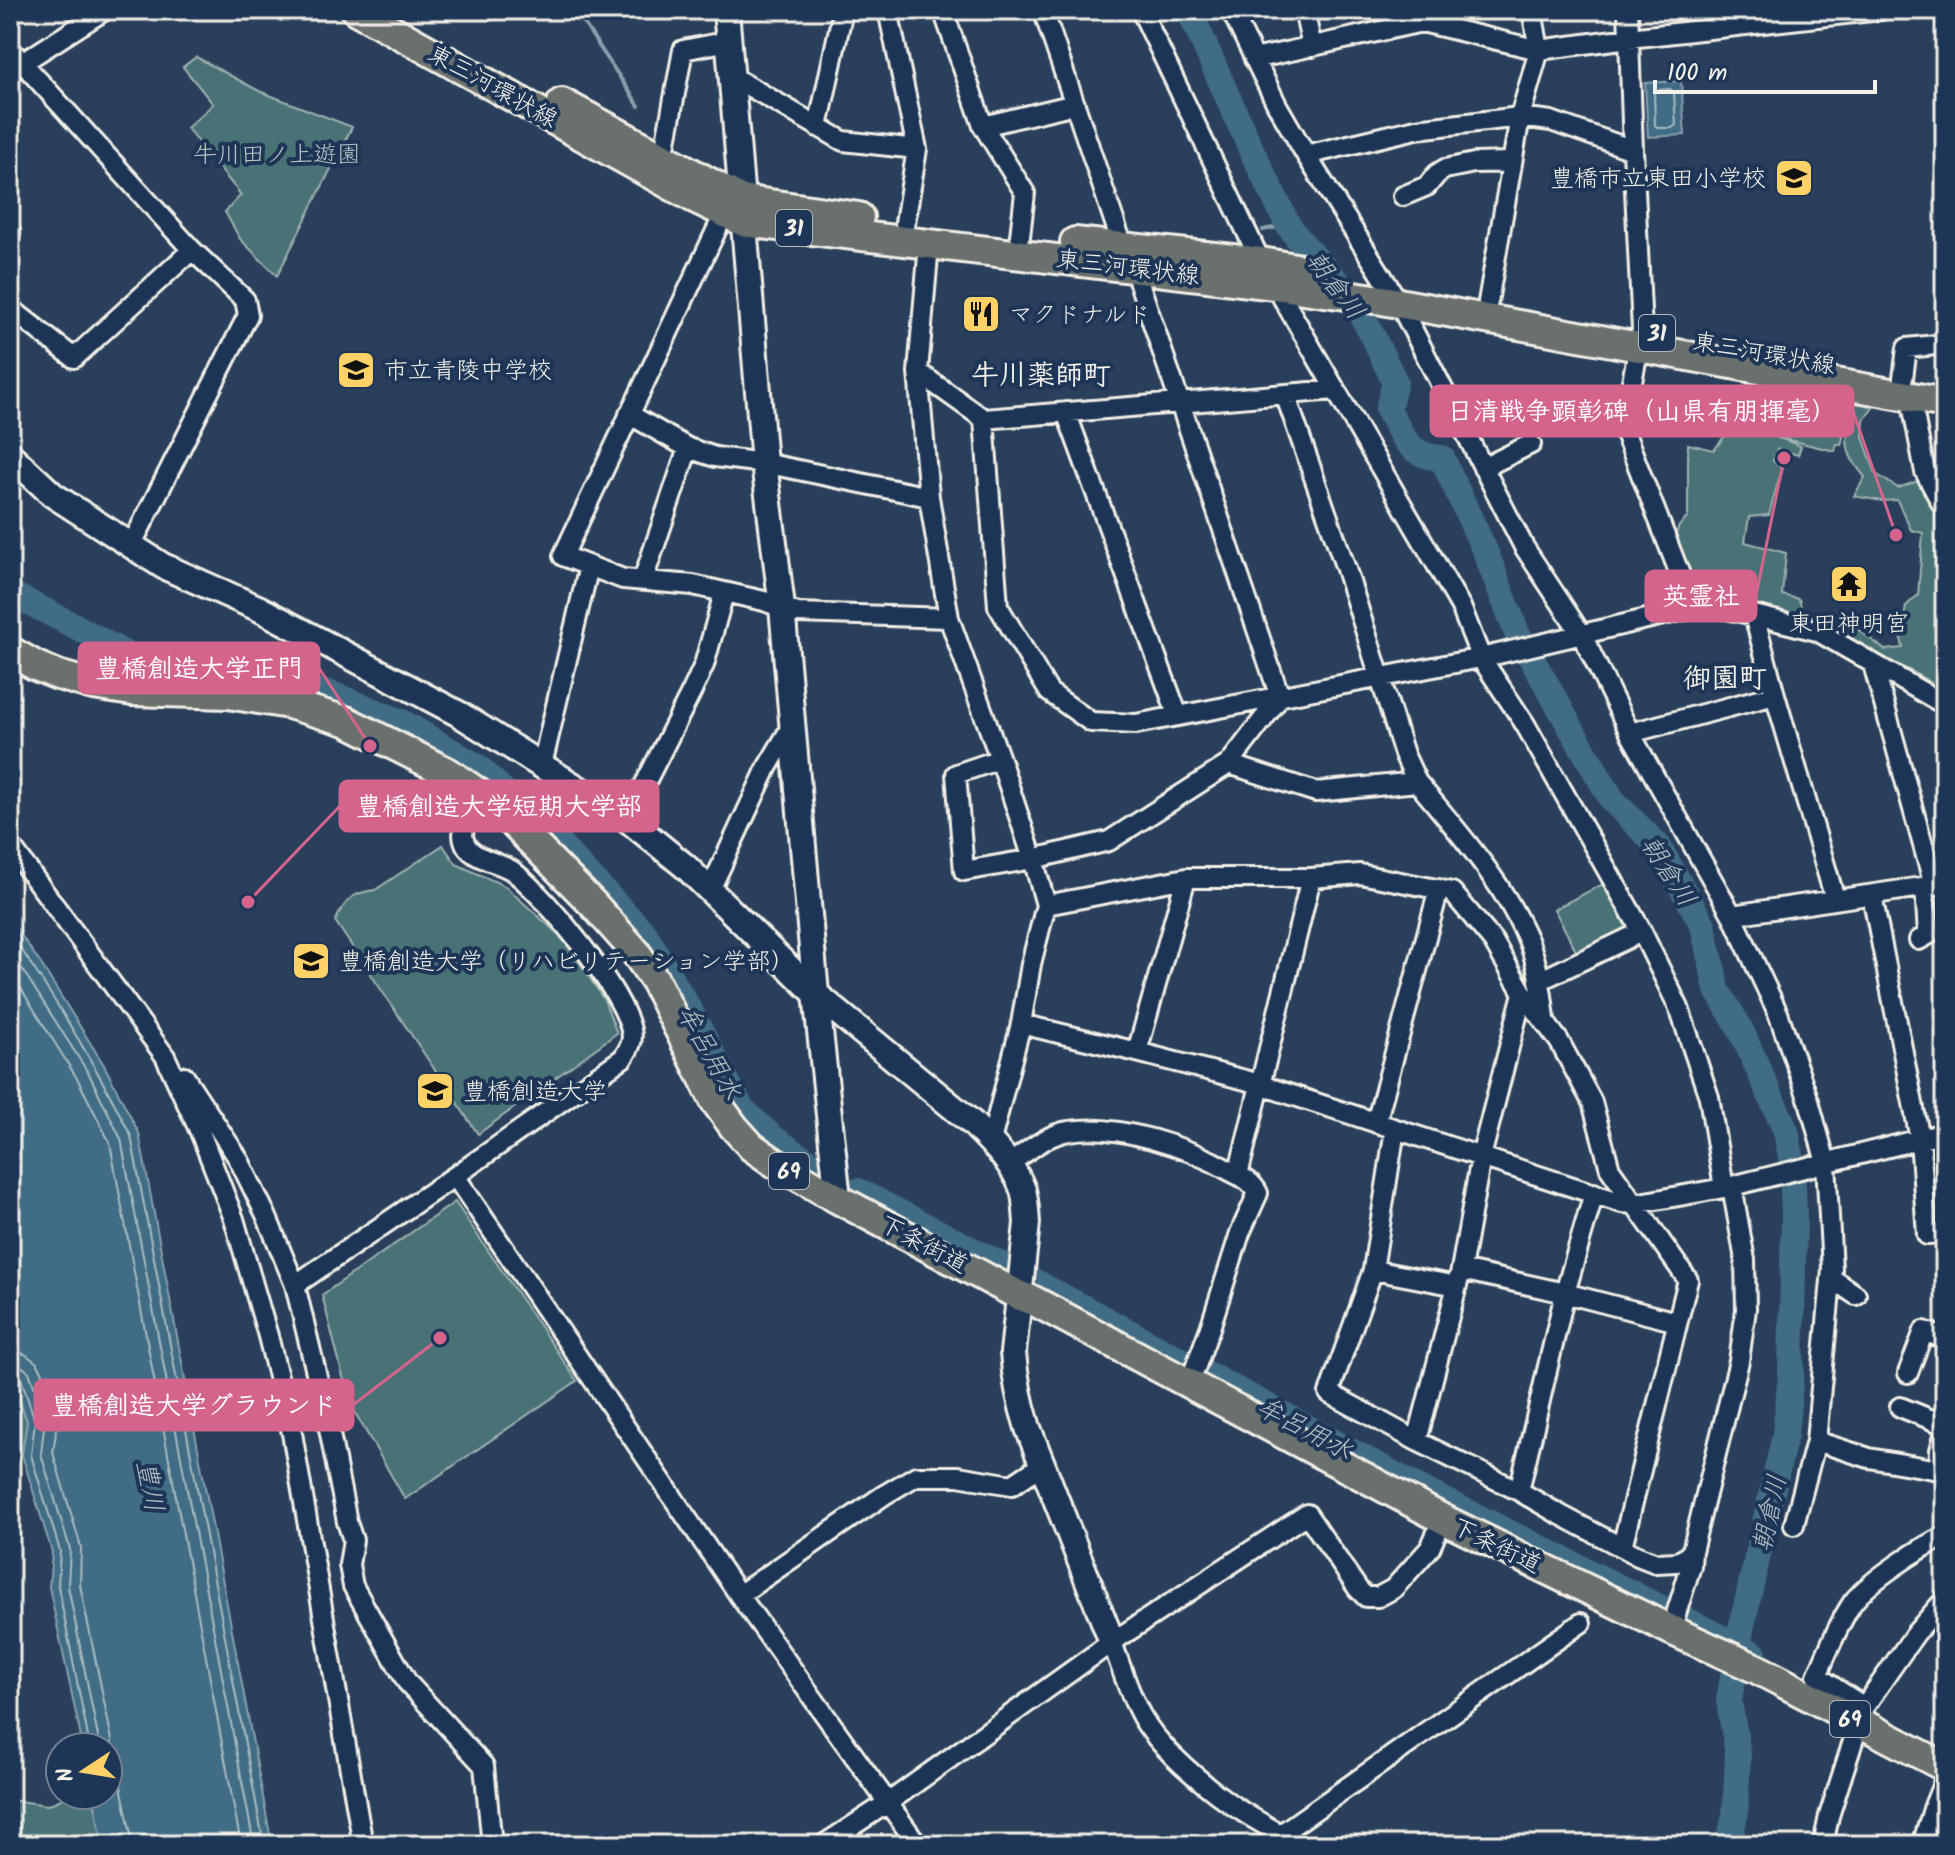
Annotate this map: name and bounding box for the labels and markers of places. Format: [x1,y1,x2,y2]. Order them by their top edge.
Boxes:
school or university icon: 豊橋市立東田小学校 [1773,157,1815,199]
place label: 豊橋市立東田小学校 [1550,160,1766,199]
restaurant icon: マクドナルド [960,293,1002,335]
place label: マクドナルド [1009,296,1151,335]
school or university icon: 市立青陵中学校 [335,349,377,391]
place label: 市立青陵中学校 [384,352,552,391]
callout: 日清戦争顕彰碑（山県有朋揮毫） [1431,386,1853,436]
temple icon: 東田神明宮 [1828,563,1870,605]
callout: 英霊社 [1646,571,1756,621]
place label: 東田神明宮 [1789,605,1909,644]
callout: 豊橋創造大学正門 [79,643,319,693]
callout: 豊橋創造大学短期大学部 [340,781,658,831]
school or university icon: 豊橋創造大学（リハビリテーション学部） [290,940,332,982]
place label: 豊橋創造大学（リハビリテーション学部） [339,943,795,982]
school or university icon: 豊橋創造大学 [414,1070,456,1112]
place label: 豊橋創造大学 [463,1073,607,1112]
callout: 豊橋創造大学グラウンド [35,1380,353,1430]

